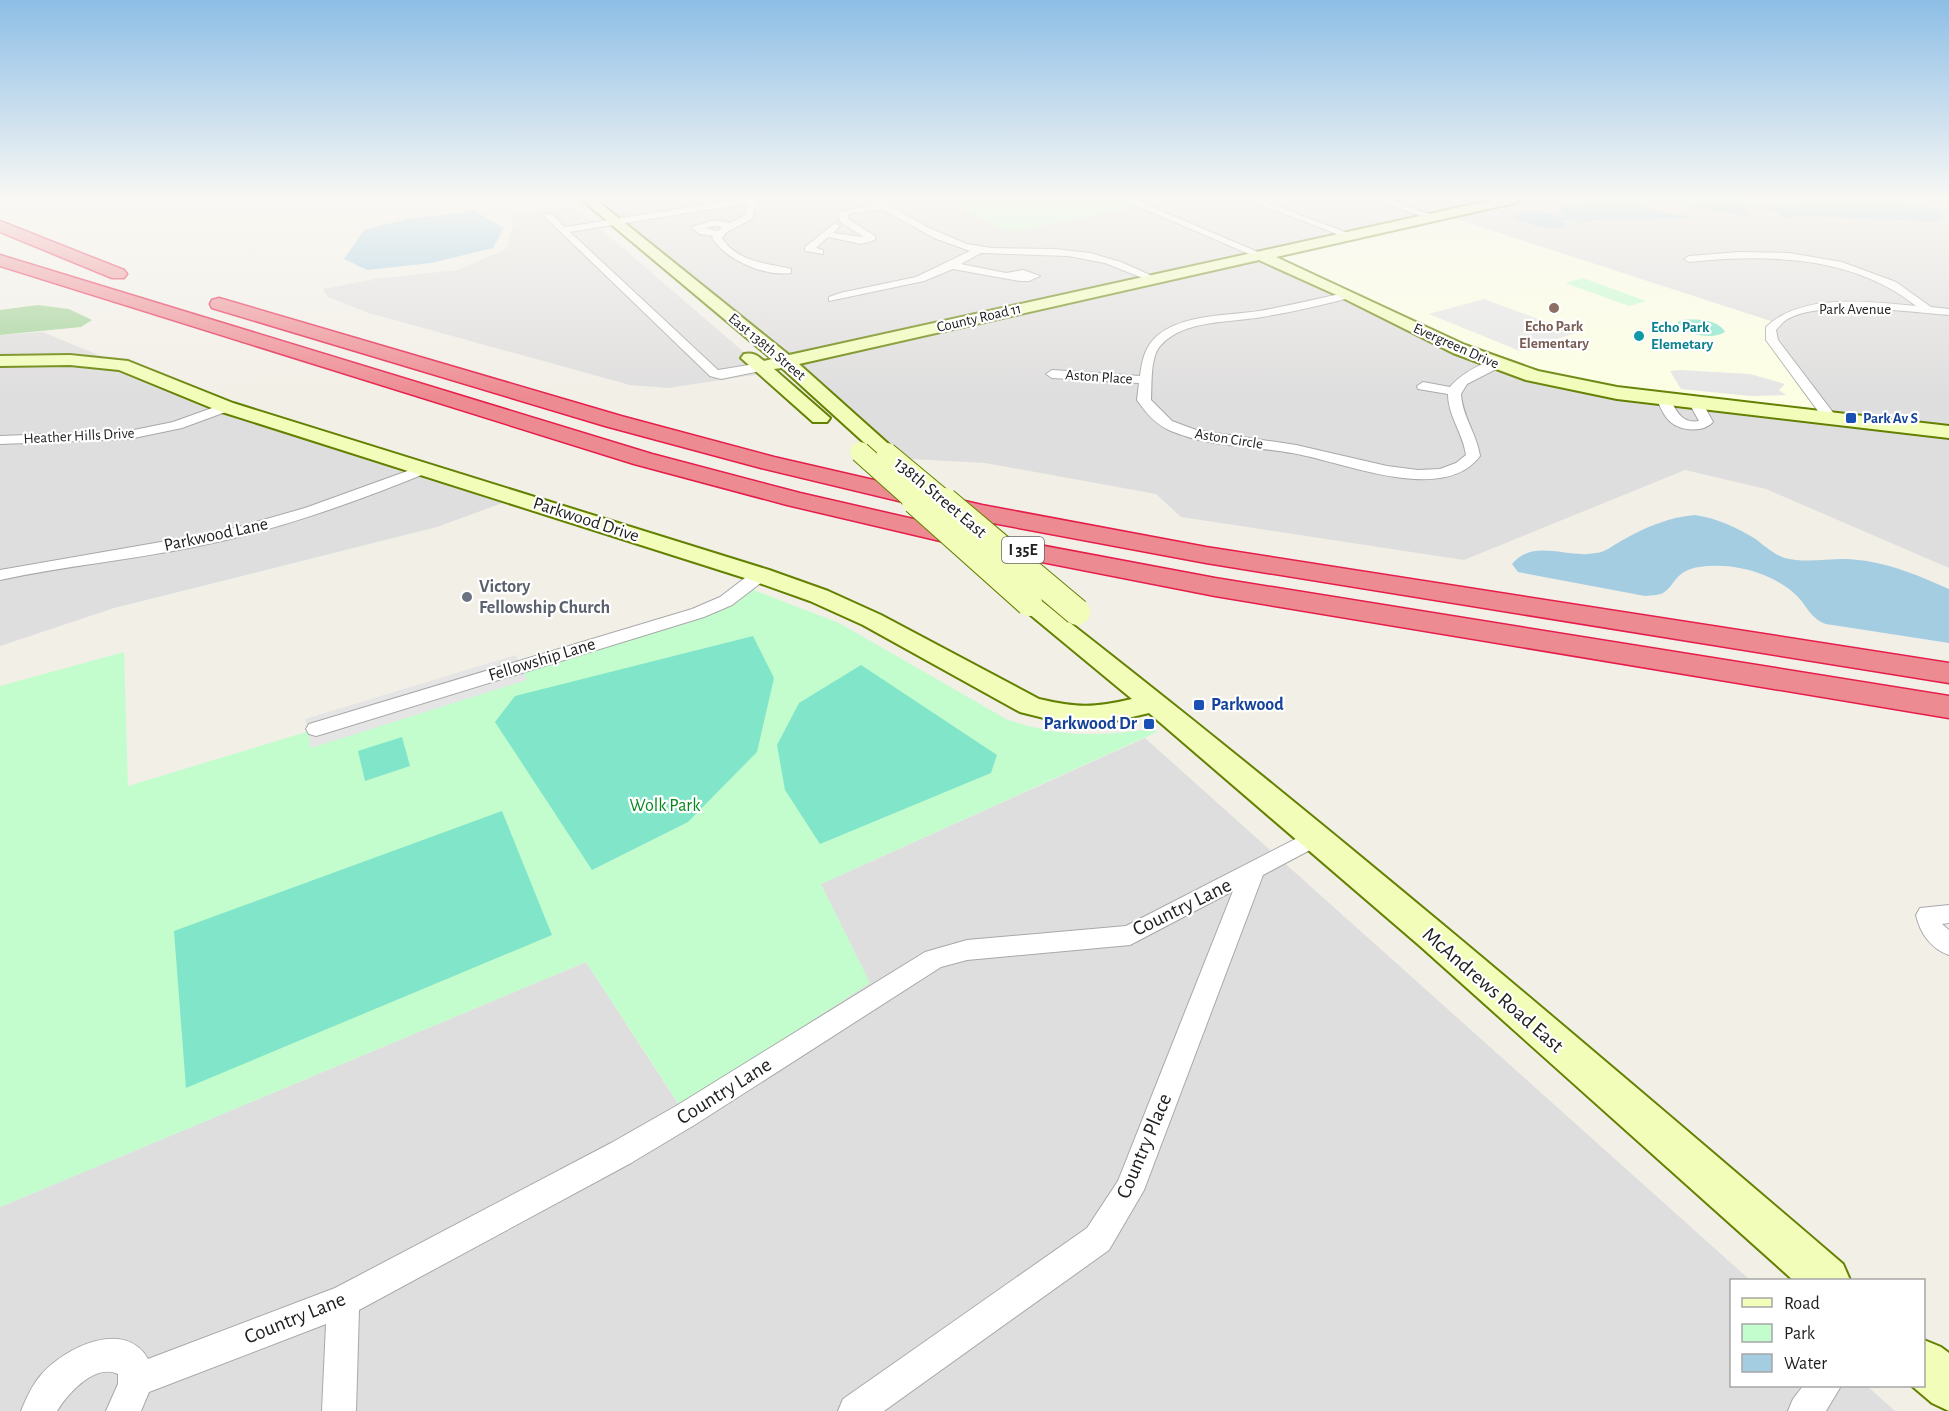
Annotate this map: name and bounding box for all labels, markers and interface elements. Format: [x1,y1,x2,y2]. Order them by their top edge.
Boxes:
street label: County Road 11 [935,301,1023,335]
marker: Echo Park Elementary [1547,301,1561,315]
street label: Park Avenue [1819,302,1891,317]
street label: East 138th Street [726,311,809,384]
place label: Echo Park Elementary [1519,319,1589,351]
street label: Evergreen Drive [1411,320,1501,372]
place label: Echo Park Elemetary [1651,320,1713,352]
marker: Echo Park Elemetary [1632,329,1646,343]
street label: Aston Place [1065,367,1133,387]
marker: Park Av S [1844,411,1858,425]
place label: Park Av S [1863,411,1918,426]
street label: Heather Hills Drive [23,426,135,446]
street label: Aston Circle [1194,426,1264,452]
street label: 138th Street East [890,454,990,542]
street label: Parkwood Drive [531,494,641,546]
street label: Parkwood Lane [162,515,270,555]
road number: I 35E [1002,537,1044,563]
place label: Victory Fellowship Church [479,578,610,617]
marker: Victory Fellowship Church [460,590,474,604]
street label: Fellowship Lane [486,635,598,685]
place label: Parkwood [1211,696,1284,714]
marker: Parkwood [1192,698,1206,712]
place label: Parkwood Dr [1044,715,1138,733]
marker: Parkwood Dr [1142,717,1156,731]
park label: Wolk Park [630,797,701,815]
street label: Country Lane [1129,874,1235,940]
street label: McAndrews Road East [1419,923,1568,1057]
street label: Country Lane [673,1054,775,1128]
street label: Country Place [1112,1090,1176,1202]
legend [1730,1279,1925,1387]
street label: Country Lane [241,1288,349,1348]
text: Road [1784,1295,1820,1313]
text: Park [1784,1325,1816,1343]
text: Water [1784,1355,1827,1373]

